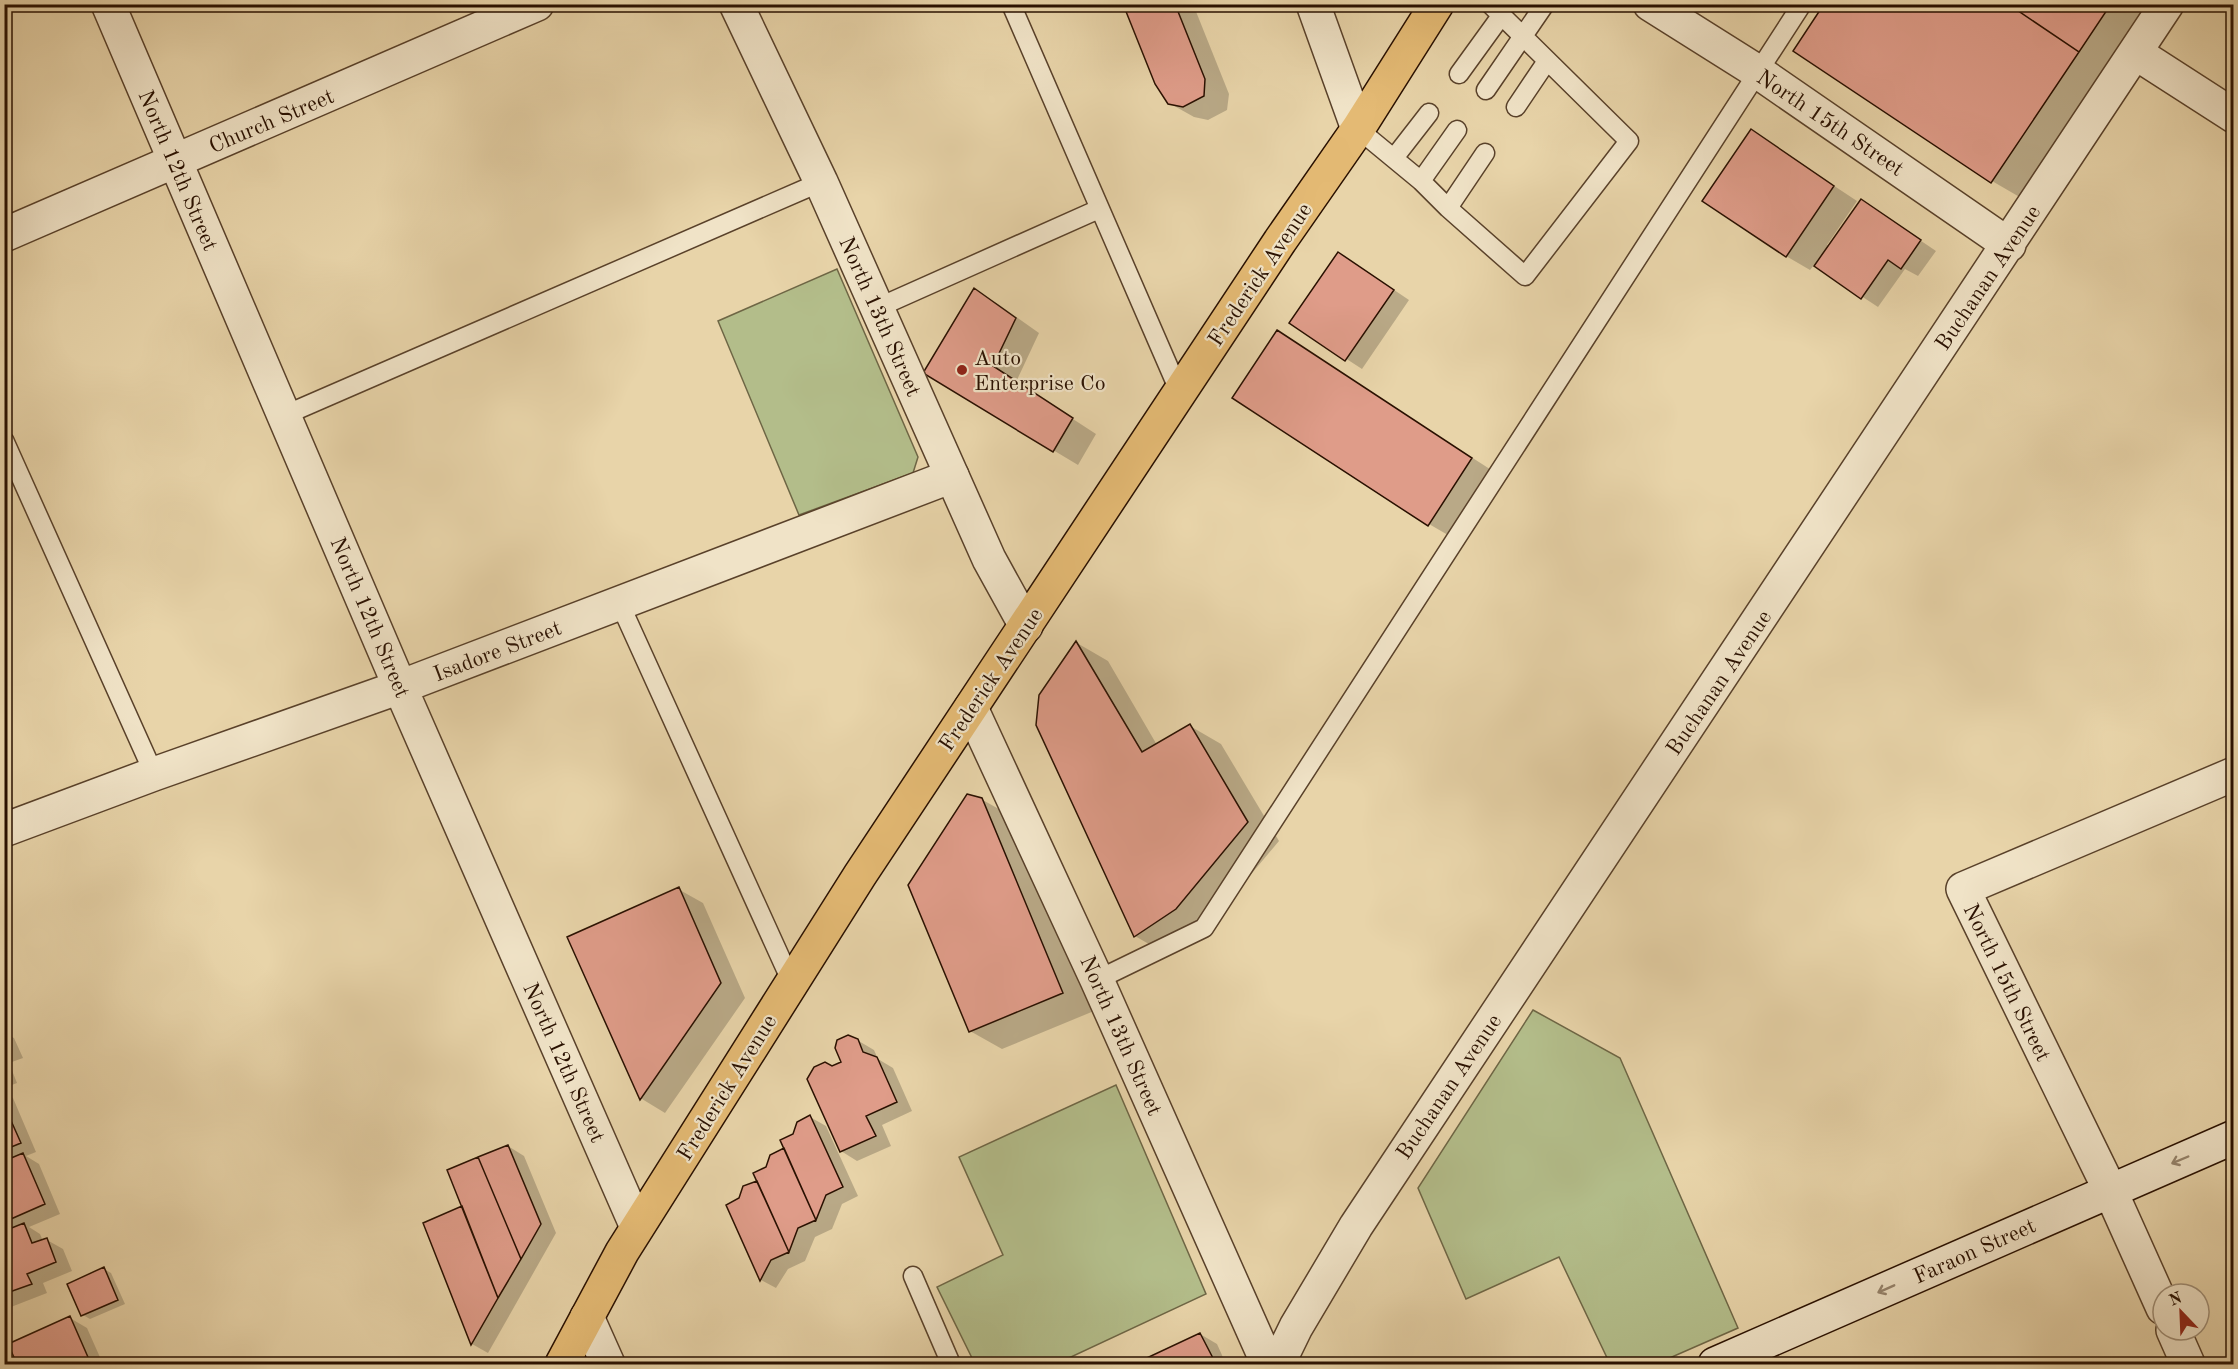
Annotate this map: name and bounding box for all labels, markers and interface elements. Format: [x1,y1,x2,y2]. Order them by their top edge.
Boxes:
street label: North 15th Street [1752,66,1907,181]
street label: Church Street [206,86,338,158]
street label: North 12th Street [133,87,221,254]
street label: Frederick Avenue [1205,199,1317,351]
street label: Buchanan Avenue [1932,201,2045,355]
street label: North 13th Street [834,234,924,400]
place label: Auto Enterprise Co [974,348,1106,395]
marker: Auto Enterprise Co [955,363,969,377]
street label: North 12th Street [325,534,413,701]
street label: Frederick Avenue [936,604,1048,756]
street label: Buchanan Avenue [1663,606,1776,760]
street label: Isadore Street [431,617,565,686]
street label: North 15th Street [1959,901,2054,1065]
street label: North 13th Street [1075,953,1165,1119]
street label: North 12th Street [518,980,608,1146]
street label: Buchanan Avenue [1393,1010,1506,1164]
street label: Frederick Avenue [674,1011,781,1165]
one-way arrow [2171,1155,2189,1166]
street label: Faraon Street [1910,1215,2039,1289]
north arrow [2151,1282,2211,1342]
one-way arrow [1877,1284,1896,1295]
text: N [2167,1290,2185,1310]

